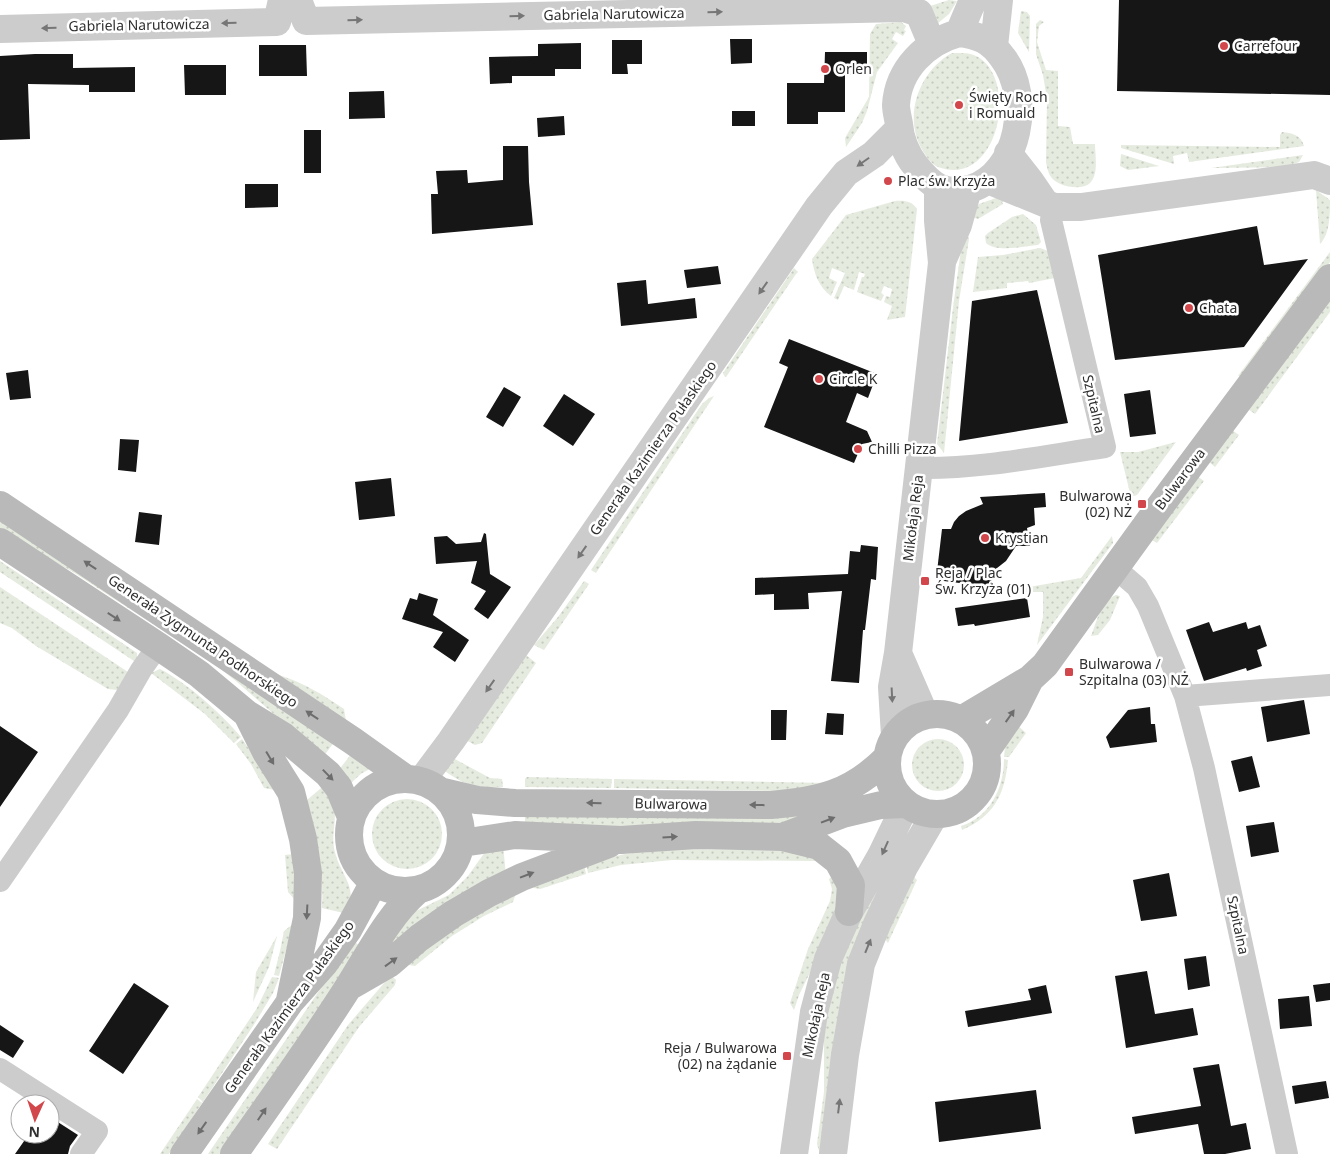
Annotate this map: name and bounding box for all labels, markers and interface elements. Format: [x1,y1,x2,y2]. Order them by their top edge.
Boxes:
street label: Gabriela Narutowicza [543,3,685,24]
one-way arrow [707,8,723,16]
one-way arrow [509,12,525,20]
street label: Gabriela Narutowicza [68,14,210,35]
one-way arrow [347,16,363,24]
one-way arrow [220,20,236,28]
one-way arrow [41,24,57,32]
place label: Carrefour [1234,36,1298,55]
marker: Carrefour [1218,40,1230,52]
place label: Orlen [835,59,872,78]
marker: Orlen [819,63,831,75]
place label: Święty Roch i Romuald [969,87,1048,122]
marker: Święty Roch i Romuald [953,99,965,111]
one-way arrow [856,157,870,167]
place label: Plac św. Krzyża [898,171,995,190]
marker: Plac św. Krzyża [882,175,894,187]
one-way arrow [758,281,768,295]
place label: Chata [1199,298,1237,317]
marker: Chata [1183,302,1195,314]
street label: Generała Kazimierza Pułaskiego [585,356,720,539]
place label: Circle K [829,369,878,388]
marker: Circle K [813,373,825,385]
street label: Szpitalna [1079,373,1110,435]
place label: Chilli Pizza [868,439,937,458]
marker: Chilli Pizza [852,443,864,455]
street label: Bulwarowa [1150,444,1209,513]
street label: Mikołaja Reja [898,474,927,562]
place label: Bulwarowa (02) NŻ [1059,486,1132,521]
marker: Bulwarowa (02) NŻ [1136,498,1148,510]
place label: Krystian [995,528,1048,547]
marker: Krystian [979,532,991,544]
one-way arrow [577,545,587,559]
one-way arrow [83,561,96,570]
place label: Reja / Plac Św. Krzyża (01) [935,563,1031,598]
street label: Generała Zygmunta Podhorskiego [105,570,302,711]
marker: Reja / Plac Św. Krzyża (01) [919,575,931,587]
one-way arrow [107,612,121,622]
place label: Bulwarowa / Szpitalna (03) NŻ [1079,654,1189,689]
marker: Bulwarowa / Szpitalna (03) NŻ [1063,666,1075,678]
one-way arrow [485,679,495,693]
one-way arrow [889,687,897,703]
one-way arrow [305,710,319,719]
one-way arrow [1005,710,1015,723]
one-way arrow [266,751,275,764]
one-way arrow [322,769,334,781]
street label: Bulwarowa [634,793,708,814]
one-way arrow [586,799,602,807]
one-way arrow [748,801,764,809]
one-way arrow [821,816,836,824]
one-way arrow [662,833,678,841]
one-way arrow [881,841,889,855]
one-way arrow [520,871,535,878]
street label: Szpitalna [1223,894,1254,956]
one-way arrow [303,905,311,921]
street label: Generała Kazimierza Pułaskiego [219,916,358,1097]
one-way arrow [864,938,872,953]
one-way arrow [384,956,397,967]
street label: Mikołaja Reja [797,970,834,1059]
place label: Reja / Bulwarowa (02) na żądanie [664,1038,777,1073]
marker: Reja / Bulwarowa (02) na żądanie [781,1050,793,1062]
north arrow [10,1094,60,1144]
one-way arrow [835,1097,843,1113]
one-way arrow [257,1107,267,1121]
one-way arrow [197,1121,207,1135]
text: N [28,1123,40,1142]

